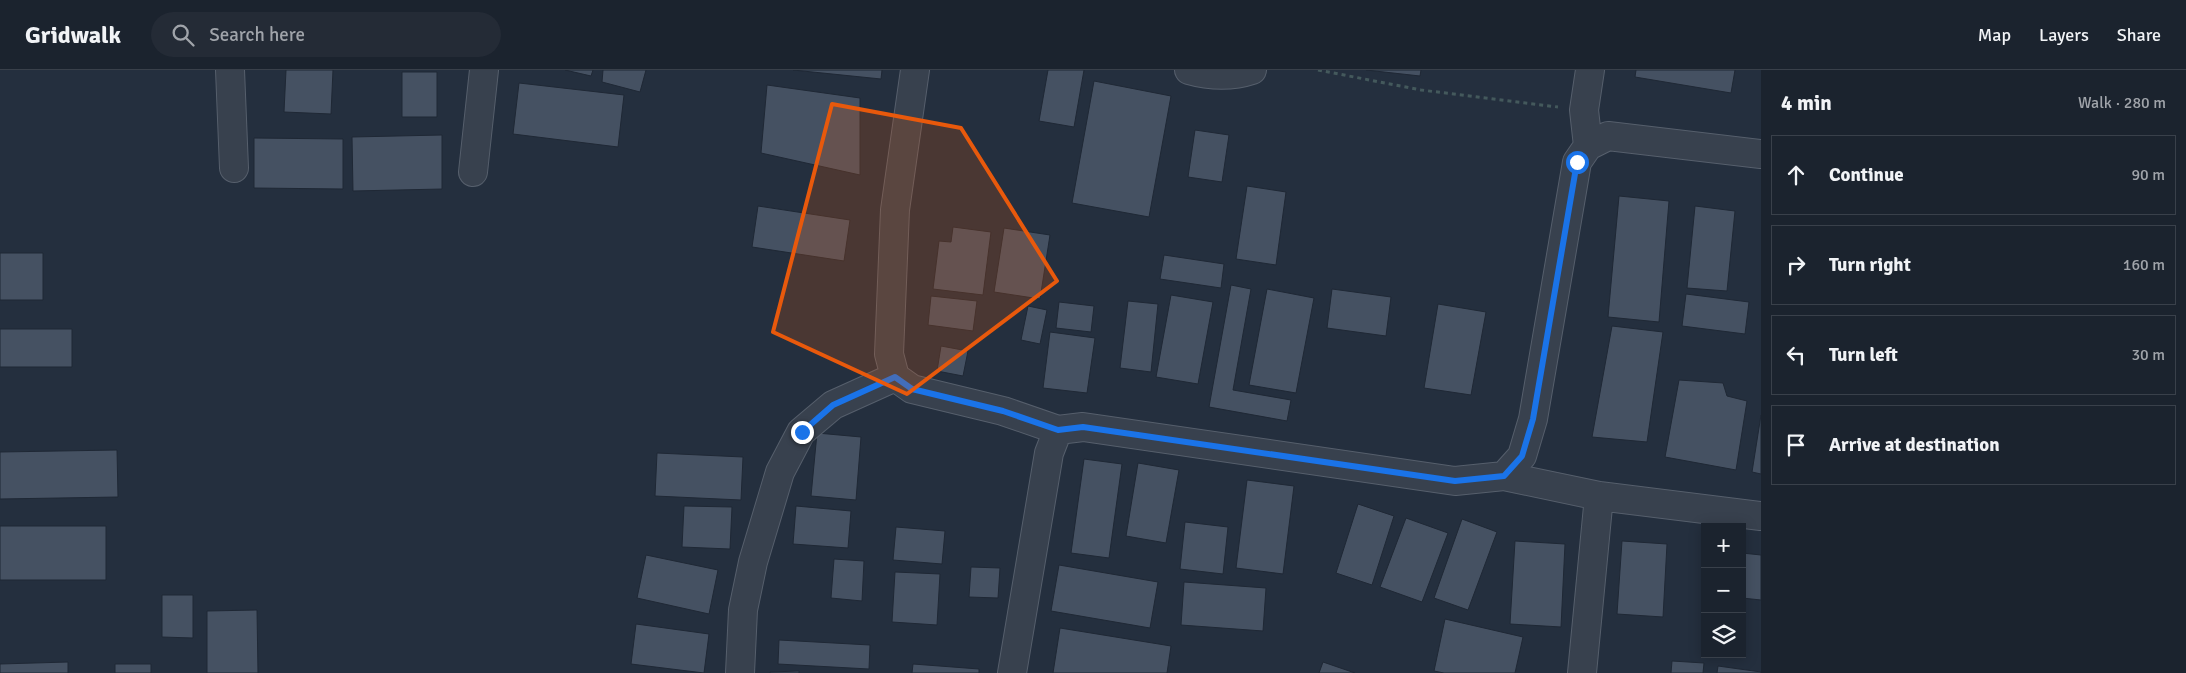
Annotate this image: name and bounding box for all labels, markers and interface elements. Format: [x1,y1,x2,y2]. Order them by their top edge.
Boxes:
search box [151,12,501,57]
text: Gridwalk [25,20,121,50]
icon: search [169,21,197,49]
text: Search here [209,23,305,47]
text: Map [1978,24,2011,46]
text: Layers [2039,24,2089,46]
text: Share [2117,24,2161,46]
text: 4 min [1781,90,1832,116]
text: Walk · 280 m [2078,93,2166,113]
route start [1566,151,1589,174]
icon: ahead [1782,161,1810,189]
text: Continue [1829,163,1904,187]
text: 90 m [2131,165,2165,185]
icon: right [1782,251,1810,279]
text: Turn right [1829,253,1911,277]
text: 160 m [2123,255,2165,275]
icon: left [1782,341,1810,369]
text: Turn left [1829,343,1898,367]
text: 30 m [2131,345,2165,365]
route end [791,421,814,444]
icon: arrive [1782,431,1810,459]
text: Arrive at destination [1829,433,2000,457]
map controls [1701,523,1746,658]
button: + [1701,523,1746,568]
button: − [1701,568,1746,613]
button: layers [1701,613,1746,658]

